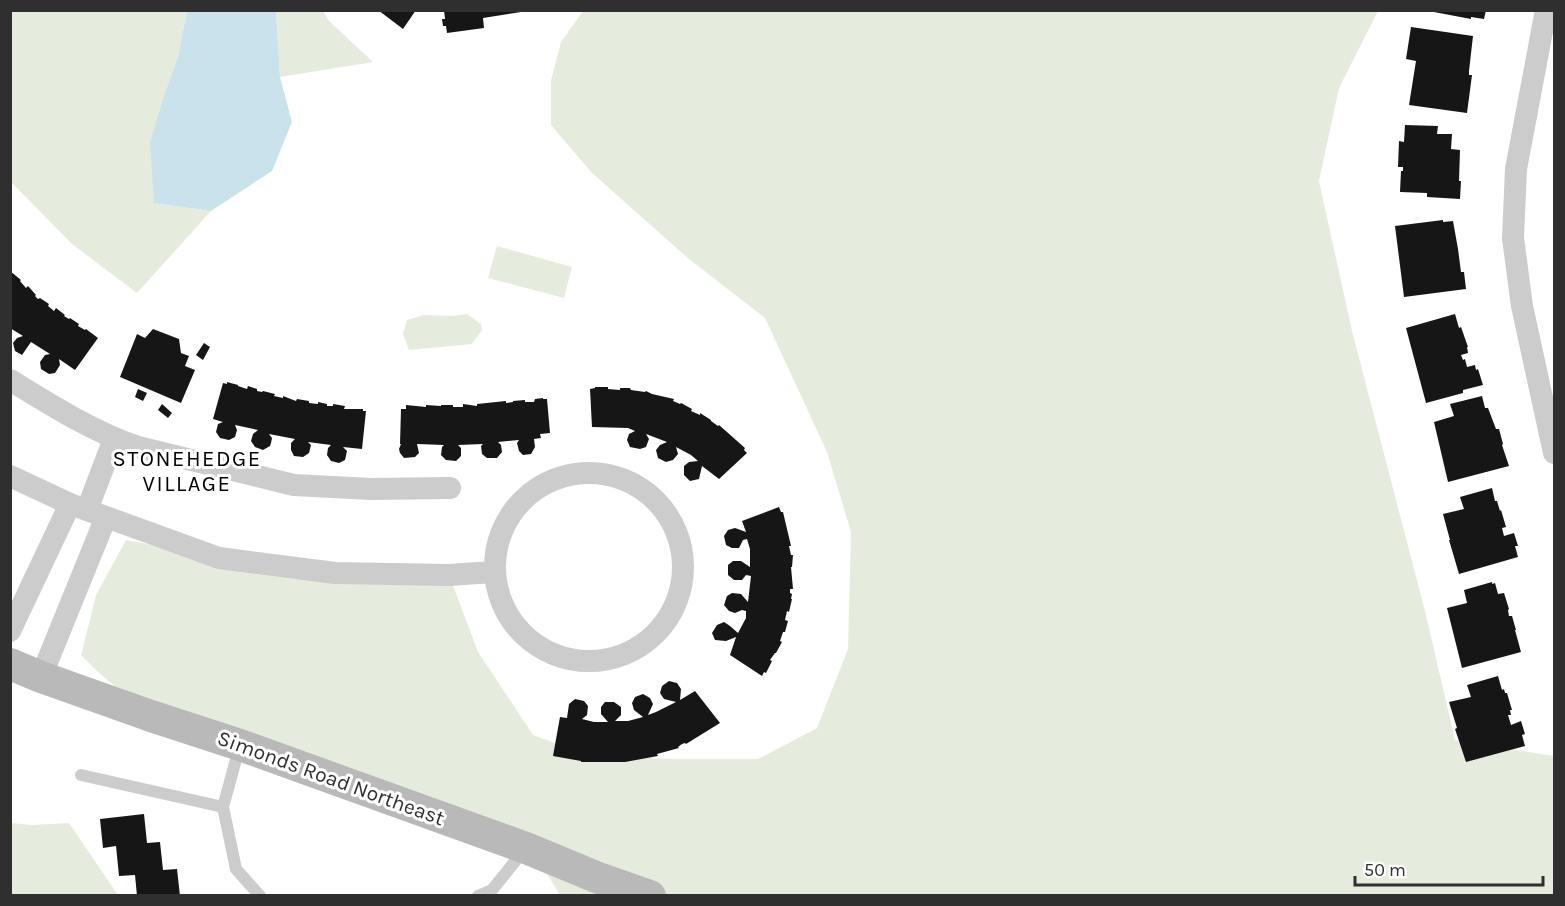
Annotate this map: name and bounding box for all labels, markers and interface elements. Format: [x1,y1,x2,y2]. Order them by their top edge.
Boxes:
district label: STONEHEDGE VILLAGE [112,446,262,497]
street label: Simonds Road Northeast [214,726,448,830]
scale bar [1355,849,1542,887]
text: 50 m [1364,859,1406,881]

